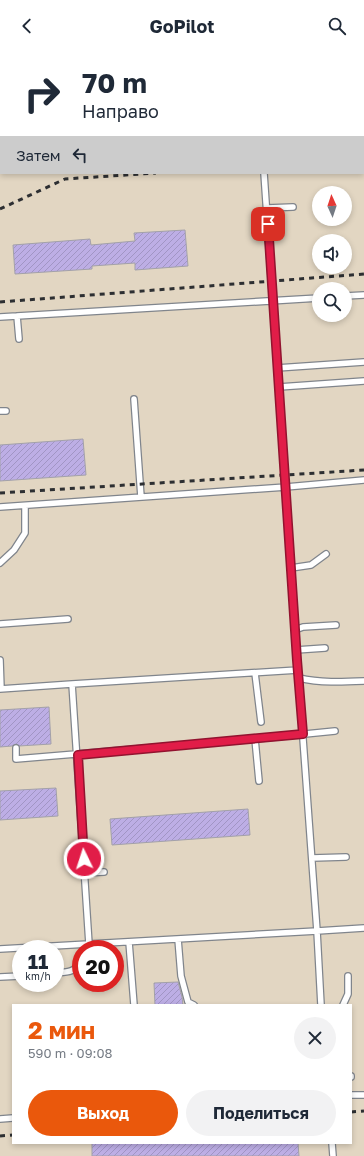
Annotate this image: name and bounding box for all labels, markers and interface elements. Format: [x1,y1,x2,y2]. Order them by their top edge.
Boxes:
icon: back [16,15,38,37]
text: GoPilot [150,15,214,37]
icon: search [326,15,348,37]
text: 70 m [82,66,147,99]
icon: right [16,68,68,120]
text: Направо [82,100,159,122]
icon: left [69,144,91,166]
text: Затем [16,146,61,164]
north arrow [312,186,352,226]
map controls [312,186,352,322]
pin [251,207,285,241]
icon: arrive [257,213,279,235]
button: sound [312,234,352,274]
button: search [312,282,352,322]
position arrow [63,838,105,880]
speed limit sign: 20 [72,940,124,992]
text: 11 [28,949,48,973]
text: km/h [25,970,51,982]
text: 2 мин [28,1015,95,1044]
button: close [294,1017,336,1059]
text: 590 m · 09:08 [28,1045,112,1061]
button: Выход [28,1090,178,1136]
button: Поделиться [186,1090,336,1136]

